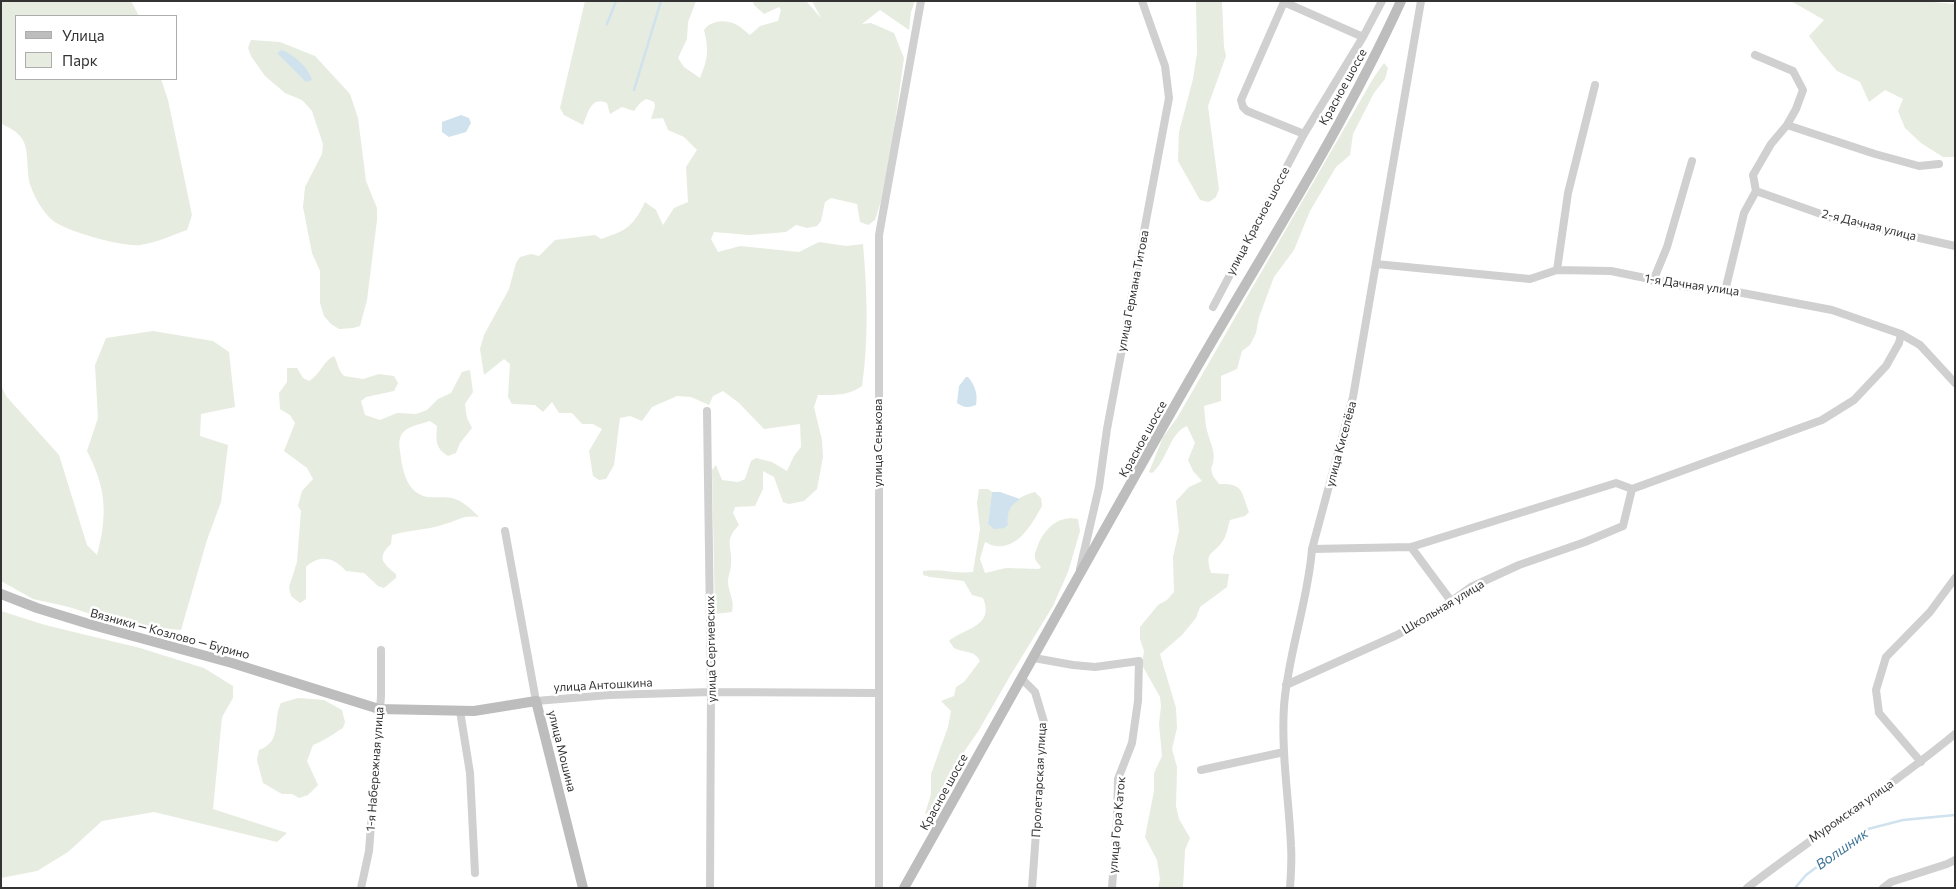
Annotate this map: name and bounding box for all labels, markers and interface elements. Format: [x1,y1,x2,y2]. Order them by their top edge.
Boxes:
legend [15,15,178,80]
text: Улица [62,26,104,44]
street label: Красное шоссе [1316,46,1370,128]
text: Парк [62,51,98,69]
street label: улица Красное шоссе [1223,165,1293,277]
street label: 2-я Дачная улица [1820,206,1918,244]
street label: улица Германа Титова [1114,229,1152,353]
street label: 1-я Дачная улица [1644,271,1740,299]
street label: Красное шоссе [1116,398,1170,480]
street label: улица Сенькова [871,399,885,487]
street label: улица Киселёва [1323,400,1359,488]
street label: Школьная улица [1399,577,1487,637]
street label: улица Сергиевских [703,595,719,703]
street label: Вязники — Козлово — Бурино [89,606,251,662]
street label: улица Антошкина [553,675,653,695]
street label: 1-я Набережная улица [363,706,387,832]
street label: улица Мошина [545,709,579,793]
street label: Пролетарская улица [1029,722,1049,838]
street label: Красное шоссе [917,751,971,833]
street label: улица Гора Каток [1106,776,1128,874]
street label: Муромская улица [1806,776,1896,846]
water label: Волшник [1812,825,1872,873]

